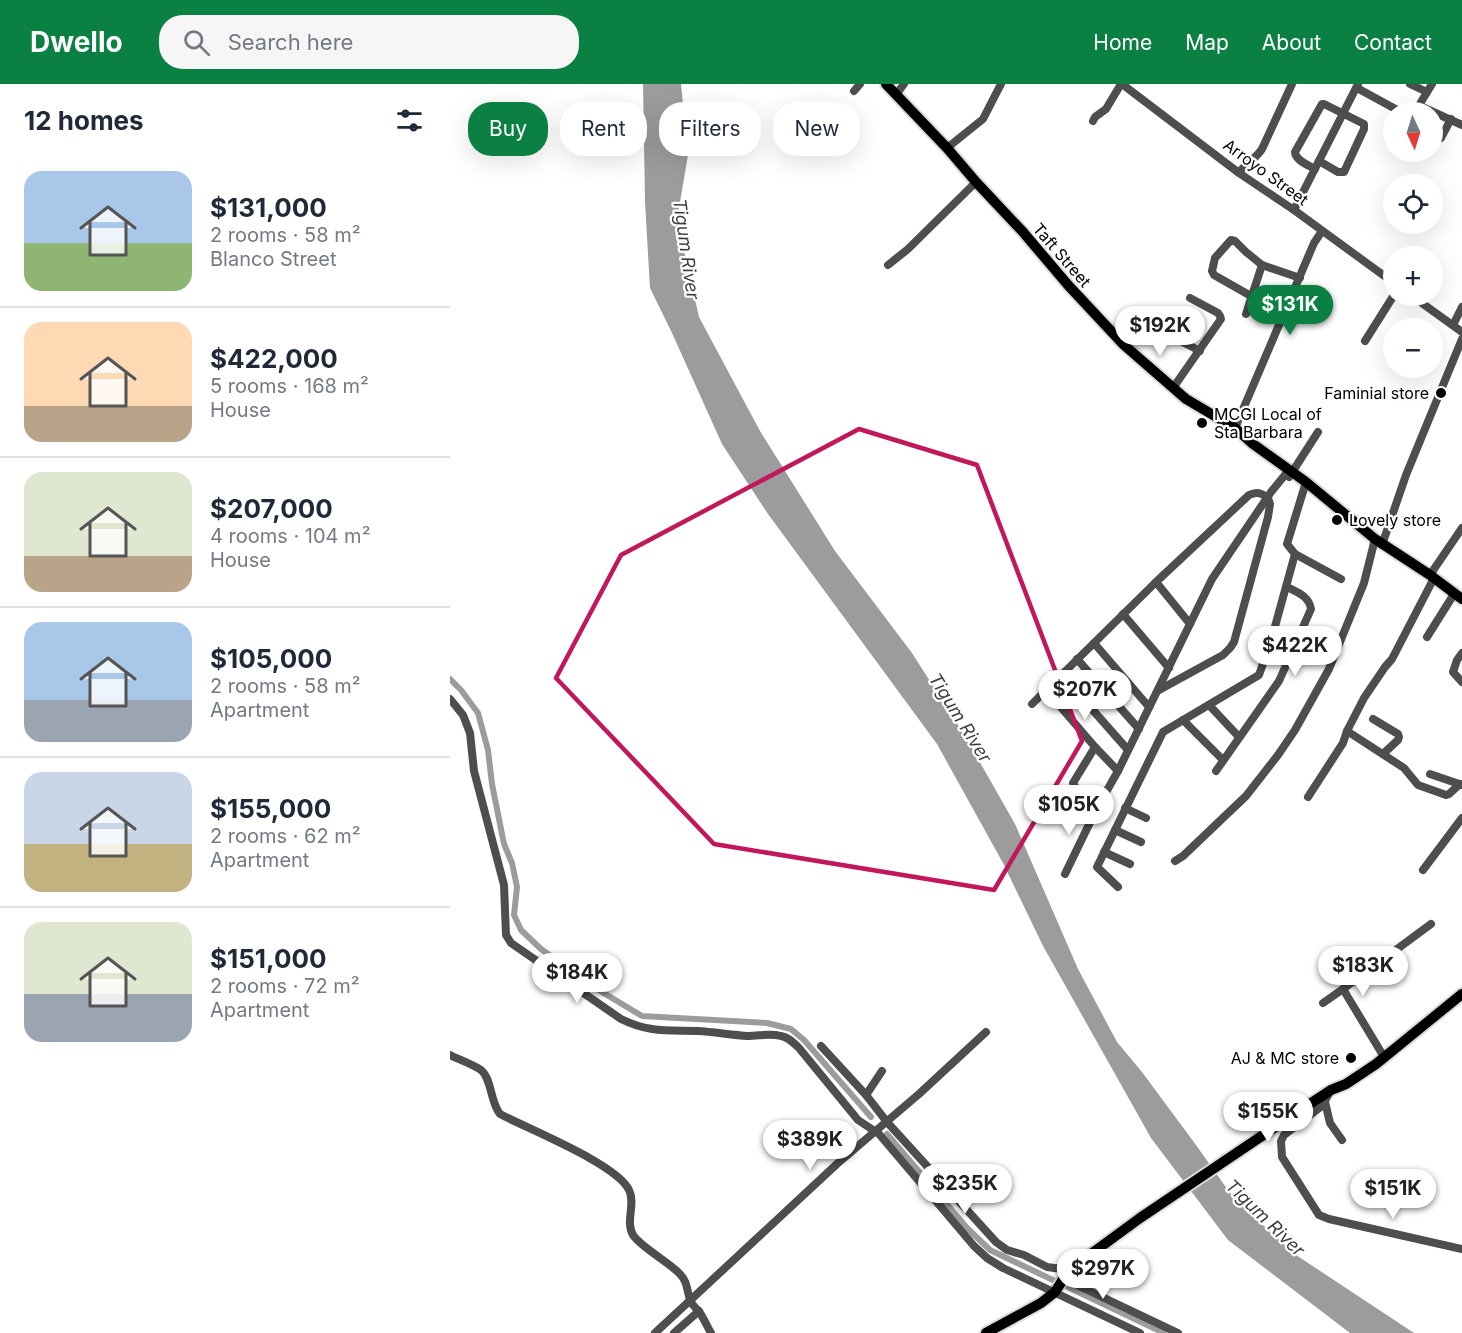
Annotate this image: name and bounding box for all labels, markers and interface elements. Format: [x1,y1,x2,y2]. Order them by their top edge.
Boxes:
search box [159,15,579,69]
text: Dwello [30,25,123,59]
icon: search [180,26,213,59]
text: Search here [228,29,353,55]
text: Home [1093,30,1152,55]
text: Map [1185,30,1229,55]
text: About [1262,30,1321,55]
text: Contact [1354,30,1432,55]
chip: Buy [468,102,548,156]
chip: Rent [560,102,647,156]
chip: Filters [659,102,761,156]
chip: New [773,102,860,156]
north arrow [1383,102,1443,162]
map controls [1383,102,1443,378]
icon: filters [393,104,426,137]
text: 12 homes [24,105,144,136]
street label: Arroyo Street [1220,134,1312,210]
button: locate [1383,174,1443,234]
text: $131,000 [210,192,327,223]
icon: home [72,195,144,267]
water label: Tigum River [669,197,704,302]
street label: Taft Street [1029,219,1095,291]
text: 2 rooms · 58 m² [210,223,361,247]
button: + [1383,246,1443,306]
text: Blanco Street [210,247,336,271]
pin: $131K [1248,285,1332,336]
text: $131K [1261,292,1319,316]
pin: $192K [1118,306,1202,357]
text: $192K [1129,313,1191,337]
button: − [1383,318,1443,378]
text: $422,000 [210,343,338,374]
icon: home [72,346,144,418]
text: 5 rooms · 168 m² [210,374,369,398]
place label: Faminial store [1324,383,1429,403]
marker: Faminial store [1434,386,1448,400]
text: House [210,398,271,422]
place label: MCGI Local of Sta Barbara [1214,404,1322,442]
marker: MCGI Local of Sta Barbara [1195,416,1209,430]
text: $207,000 [210,493,333,524]
icon: home [72,496,144,568]
place label: Lovely store [1349,510,1441,530]
marker: Lovely store [1330,513,1344,527]
text: 4 rooms · 104 m² [210,524,370,548]
text: House [210,548,271,572]
pin: $422K [1253,626,1337,677]
text: $422K [1262,633,1328,657]
text: $105,000 [210,643,332,674]
icon: home [72,646,144,718]
water label: Tigum River [925,669,997,767]
pin: $207K [1043,670,1127,721]
text: 2 rooms · 58 m² [210,674,361,698]
text: $207K [1053,677,1117,701]
text: Apartment [210,698,309,722]
pin: $105K [1027,785,1111,836]
text: $105K [1038,792,1100,816]
text: $155,000 [210,793,331,824]
icon: home [72,796,144,868]
text: 2 rooms · 62 m² [210,824,361,848]
text: Apartment [210,848,309,872]
text: $151,000 [210,943,327,974]
icon: home [72,946,144,1018]
pin: $183K [1321,946,1405,997]
pin: $184K [535,953,619,1004]
text: $183K [1332,953,1394,977]
text: $184K [546,960,608,984]
text: 2 rooms · 72 m² [210,974,360,998]
text: Apartment [210,998,309,1022]
place label: AJ & MC store [1231,1048,1339,1068]
marker: AJ & MC store [1344,1051,1358,1065]
pin: $155K [1226,1092,1310,1143]
text: $155K [1237,1099,1299,1123]
pin: $389K [768,1120,852,1171]
text: $389K [777,1127,843,1151]
pin: $235K [923,1164,1007,1215]
pin: $151K [1351,1169,1435,1220]
text: $235K [932,1171,998,1195]
water label: Tigum River [1222,1175,1310,1261]
text: $151K [1364,1176,1422,1200]
pin: $297K [1061,1249,1145,1300]
text: $297K [1071,1256,1135,1280]

